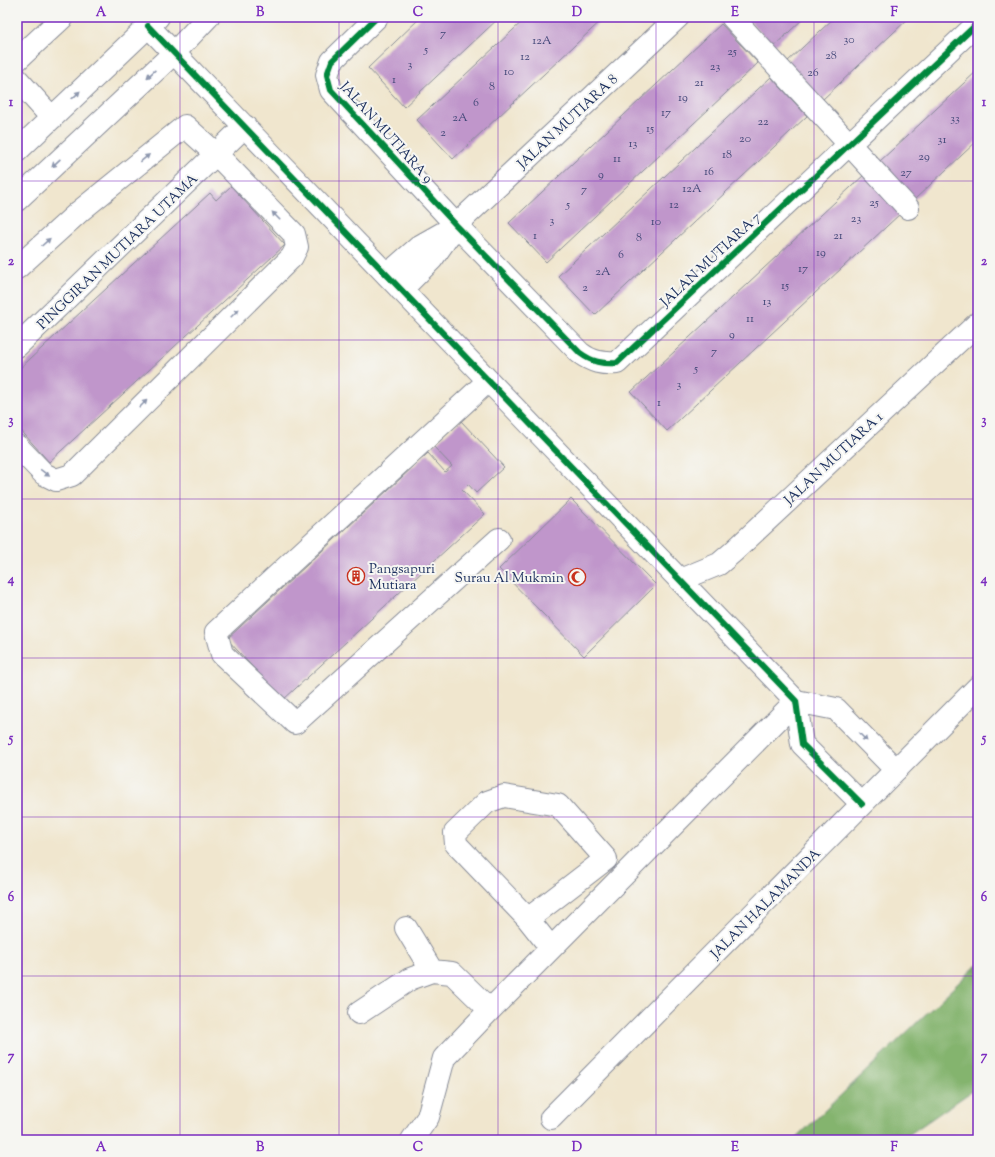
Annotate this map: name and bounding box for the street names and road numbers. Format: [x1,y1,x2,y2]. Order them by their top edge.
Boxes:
street label: JALAN MUTIARA 8 [513,71,623,175]
street label: JALAN MUTIARA 9 [334,77,437,189]
street label: PINGGIRAN MUTIARA UTAMA [33,169,204,335]
street label: JALAN MUTIARA 7 [656,209,766,313]
street label: JALAN MUTIARA 1 [780,408,888,511]
street label: JALAN HALAMANDA [706,844,827,965]

